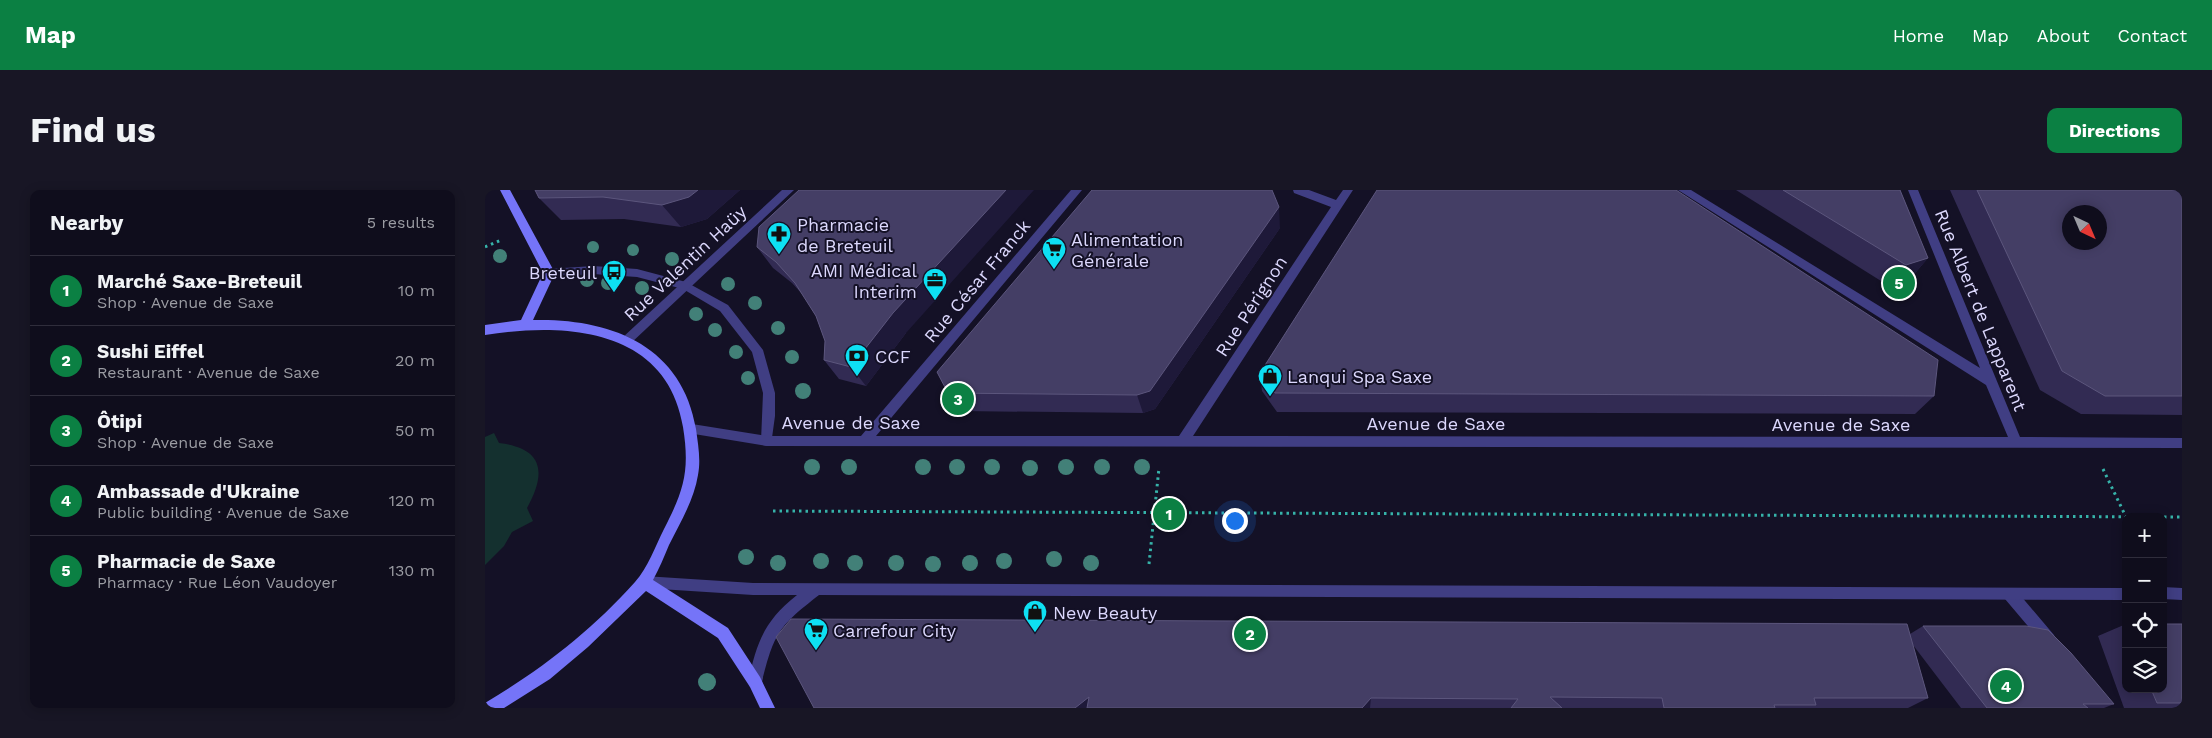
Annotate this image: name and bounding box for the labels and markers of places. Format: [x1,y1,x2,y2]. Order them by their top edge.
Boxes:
place label: Pharmacie de Breteuil [797,214,894,256]
pharmacy icon: Pharmacie de Breteuil [766,221,792,255]
place label: Alimentation Générale [1071,229,1183,271]
supermarket icon: Alimentation Générale [1041,236,1067,270]
bus stop icon: Breteuil [601,259,627,293]
place label: AMI Médical Interim [811,260,917,302]
place label: Breteuil [529,262,597,283]
pin: 5 [1883,264,1915,302]
office icon: AMI Médical Interim [922,267,948,301]
bank icon: CCF [844,343,870,377]
place label: CCF [875,346,911,367]
shop icon: Lanqui Spa Saxe [1257,363,1283,397]
place label: Lanqui Spa Saxe [1287,366,1432,387]
pin: 3 [942,380,974,418]
pin: 1 [1153,495,1185,533]
shop icon: New Beauty [1022,599,1048,633]
place label: New Beauty [1053,602,1158,623]
pin: 2 [1234,615,1266,653]
supermarket icon: Carrefour City [803,617,829,651]
place label: Carrefour City [833,620,957,641]
pin: 4 [1990,667,2022,705]

